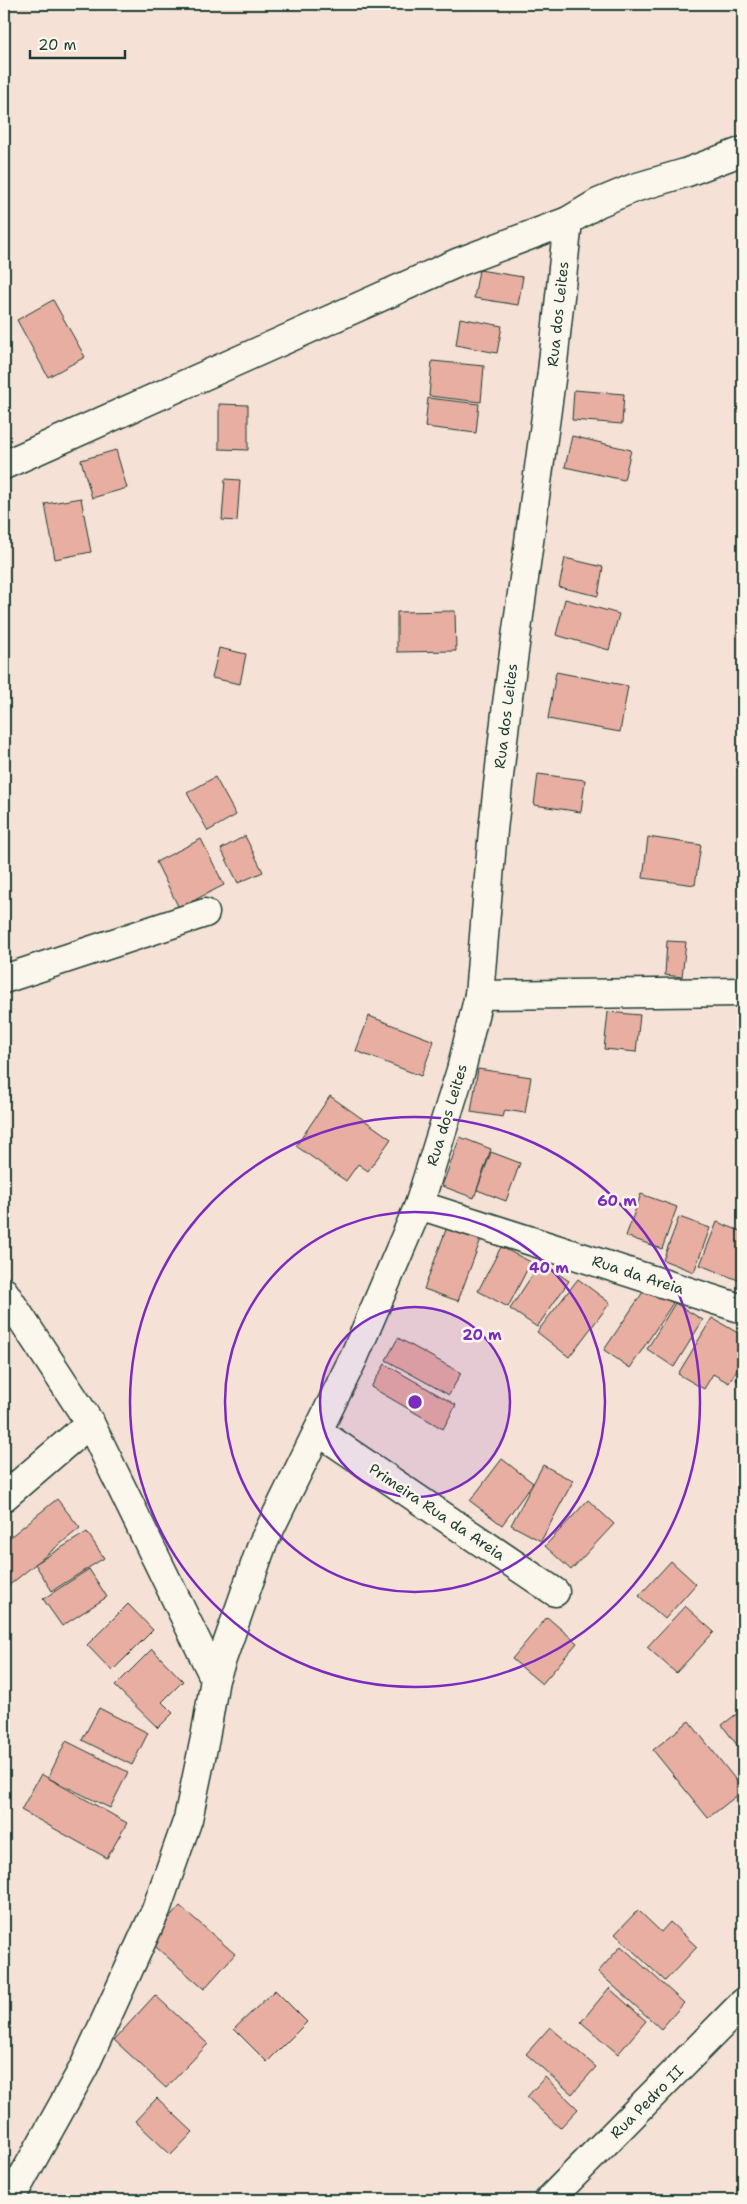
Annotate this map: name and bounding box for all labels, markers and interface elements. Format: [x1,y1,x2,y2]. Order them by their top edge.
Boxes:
scale bar [30,28,125,60]
text: 20 m [38,35,77,55]
street label: Rua dos Leites [543,260,573,368]
street label: Rua dos Leites [490,662,522,770]
street label: Rua dos Leites [422,1061,472,1169]
text: 60 m [597,1191,637,1211]
street label: Rua da Areia [590,1251,687,1299]
text: 40 m [529,1258,569,1278]
text: 20 m [462,1325,502,1345]
centre of rings [406,1393,424,1411]
street label: Primeira Rua da Areia [365,1459,510,1565]
street label: Rua Pedro II [606,2061,688,2143]

